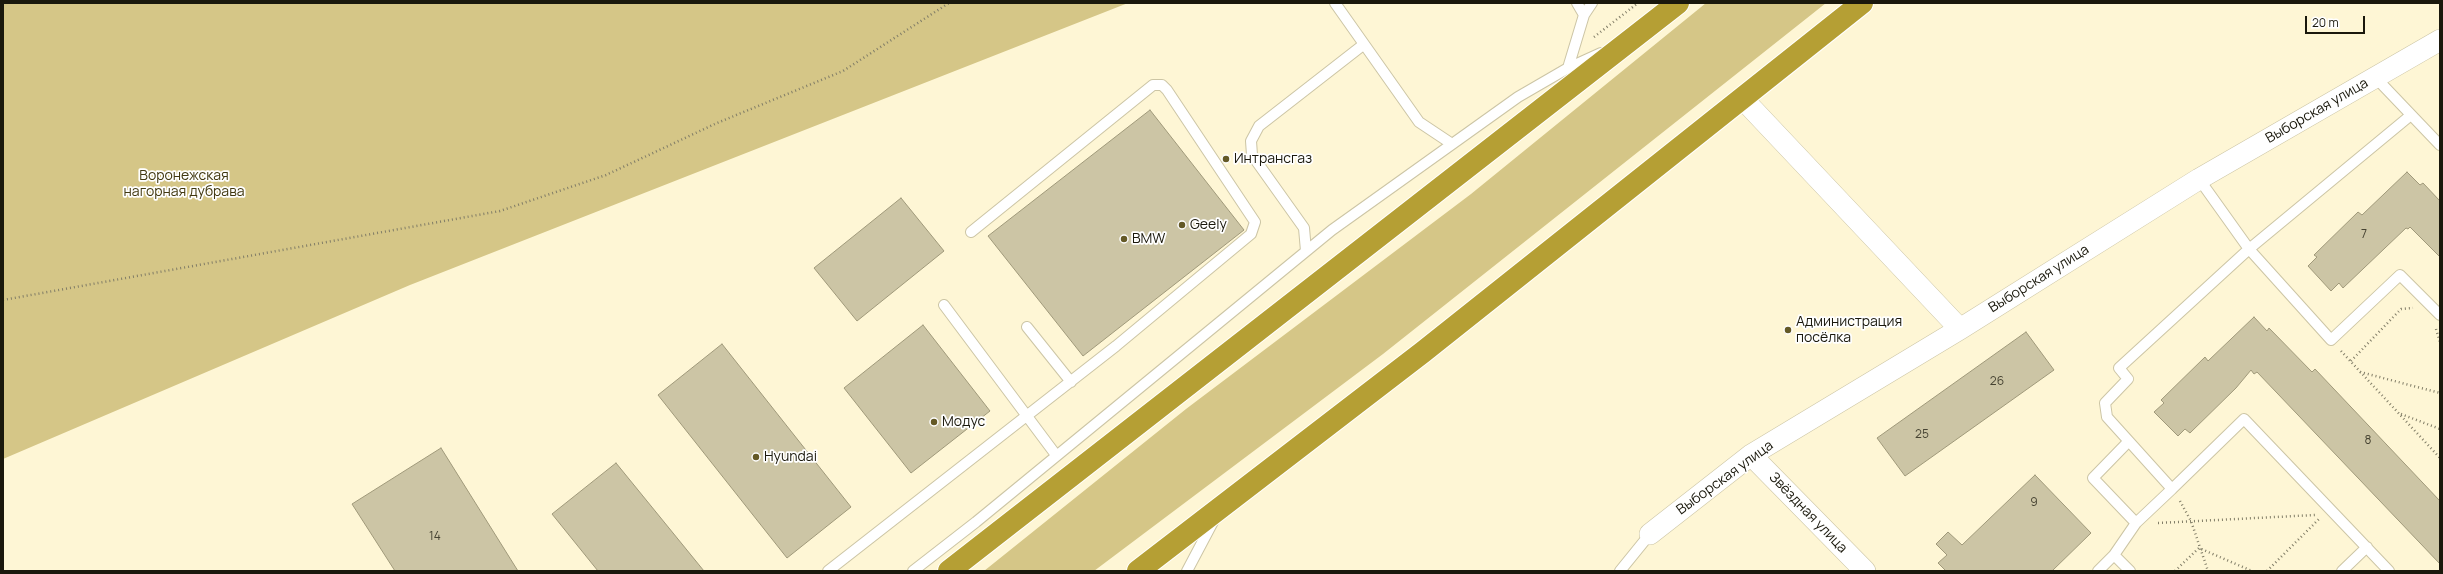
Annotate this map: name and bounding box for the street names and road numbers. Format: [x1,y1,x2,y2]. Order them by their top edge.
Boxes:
street label: Выборская улица [2263,75,2371,147]
street label: Выборская улица [1986,241,2092,317]
street label: Выборская улица [1673,437,1777,519]
street label: Звёздная улица [1765,469,1851,557]

